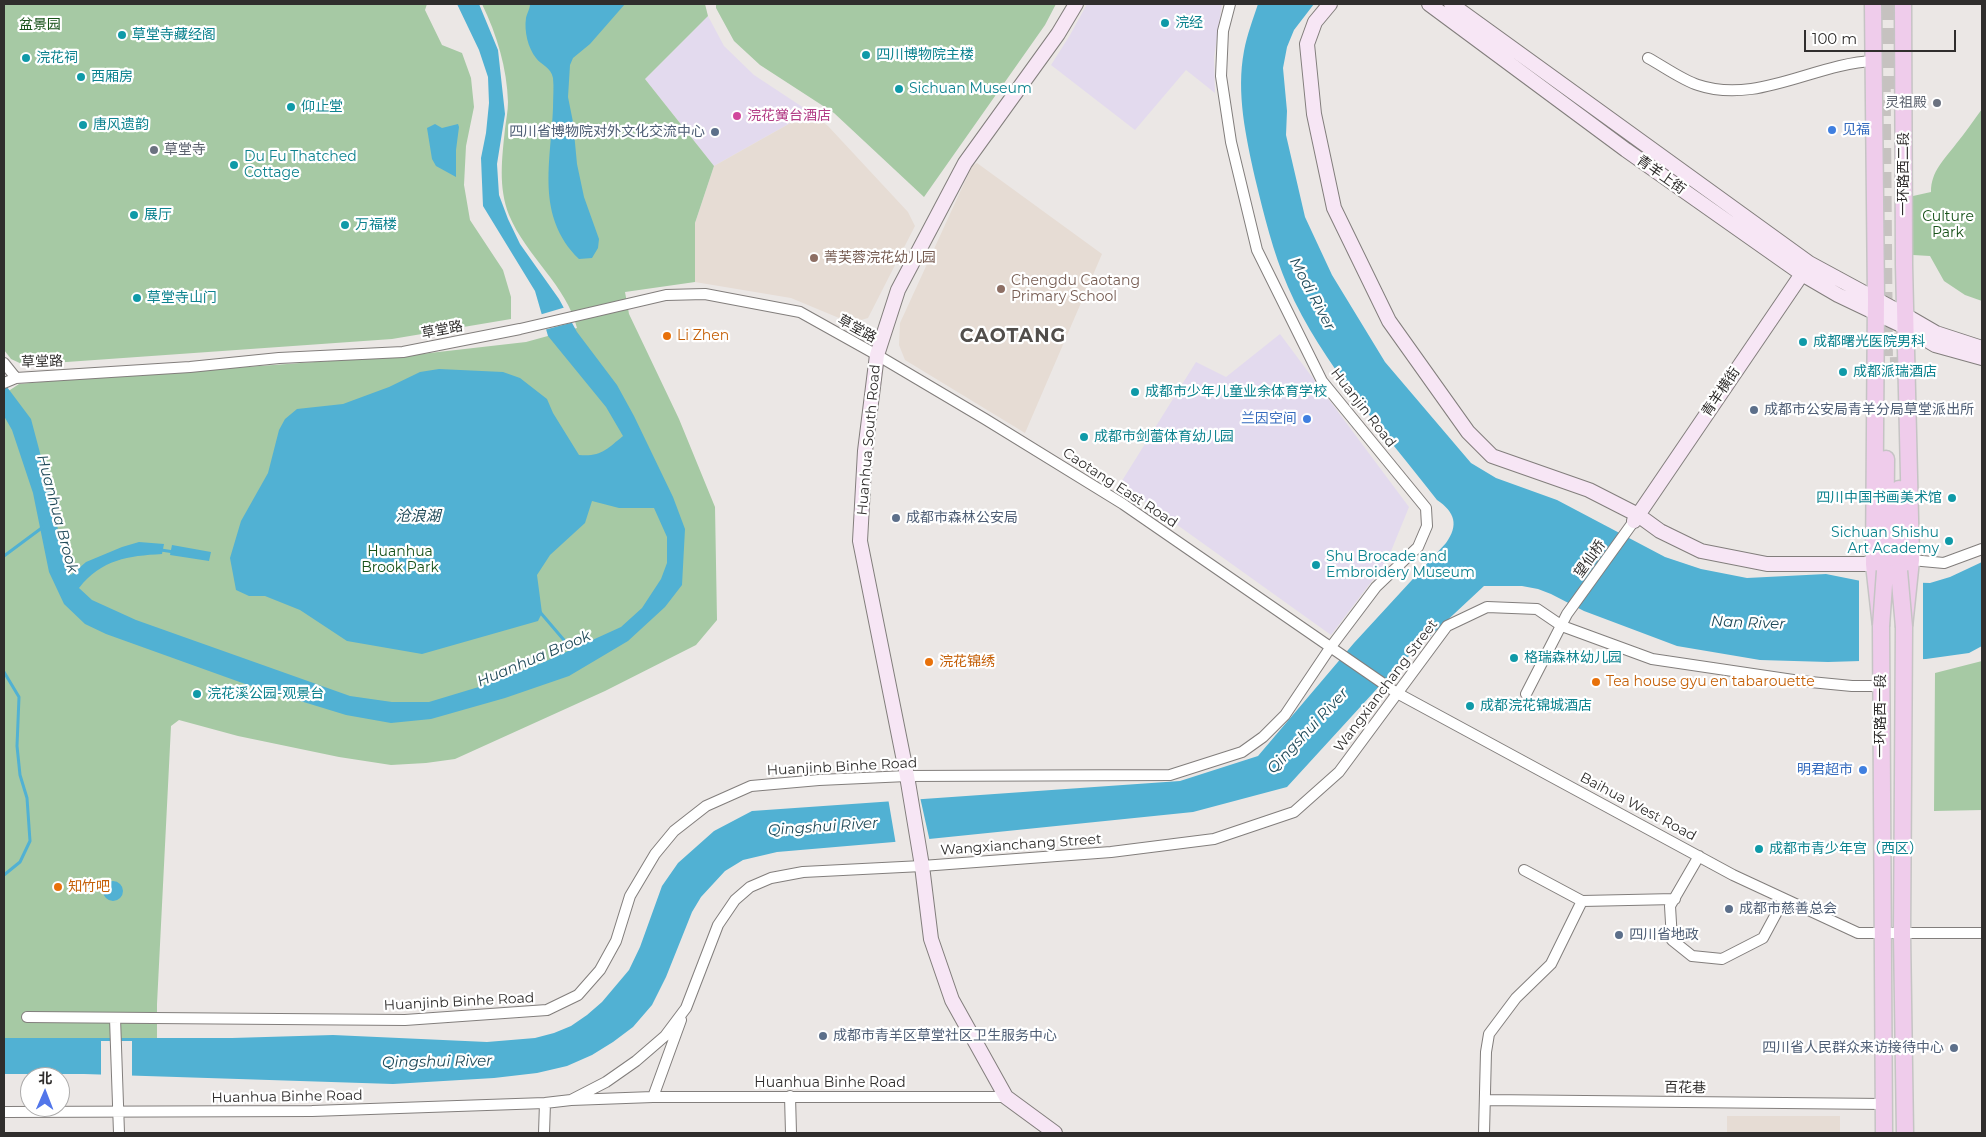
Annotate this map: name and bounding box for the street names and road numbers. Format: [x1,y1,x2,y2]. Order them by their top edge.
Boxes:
street label: 一环路西二段 [1896,132,1912,216]
street label: 青羊上街 [1633,152,1689,198]
street label: 草堂路 [835,311,879,347]
street label: 草堂路 [420,318,464,342]
street label: 草堂路 [21,353,63,371]
street label: Huanhua South Road [854,364,884,516]
street label: 青羊横街 [1698,364,1744,420]
street label: Huanjin Road [1327,365,1399,451]
street label: Caotang East Road [1059,445,1181,531]
street label: 望仙桥 [1571,537,1609,581]
street label: Wangxianchang Street [1331,616,1441,756]
street label: 一环路西一段 [1873,674,1889,758]
street label: Huanjinb Binhe Road [766,755,918,779]
street label: Baihua West Road [1577,769,1699,845]
street label: Wangxianchang Street [940,831,1102,859]
street label: Huanjinb Binhe Road [383,990,535,1014]
street label: Huanhua Binhe Road [754,1075,906,1091]
street label: 百花巷 [1664,1079,1706,1097]
street label: Huanhua Binhe Road [211,1087,363,1107]

